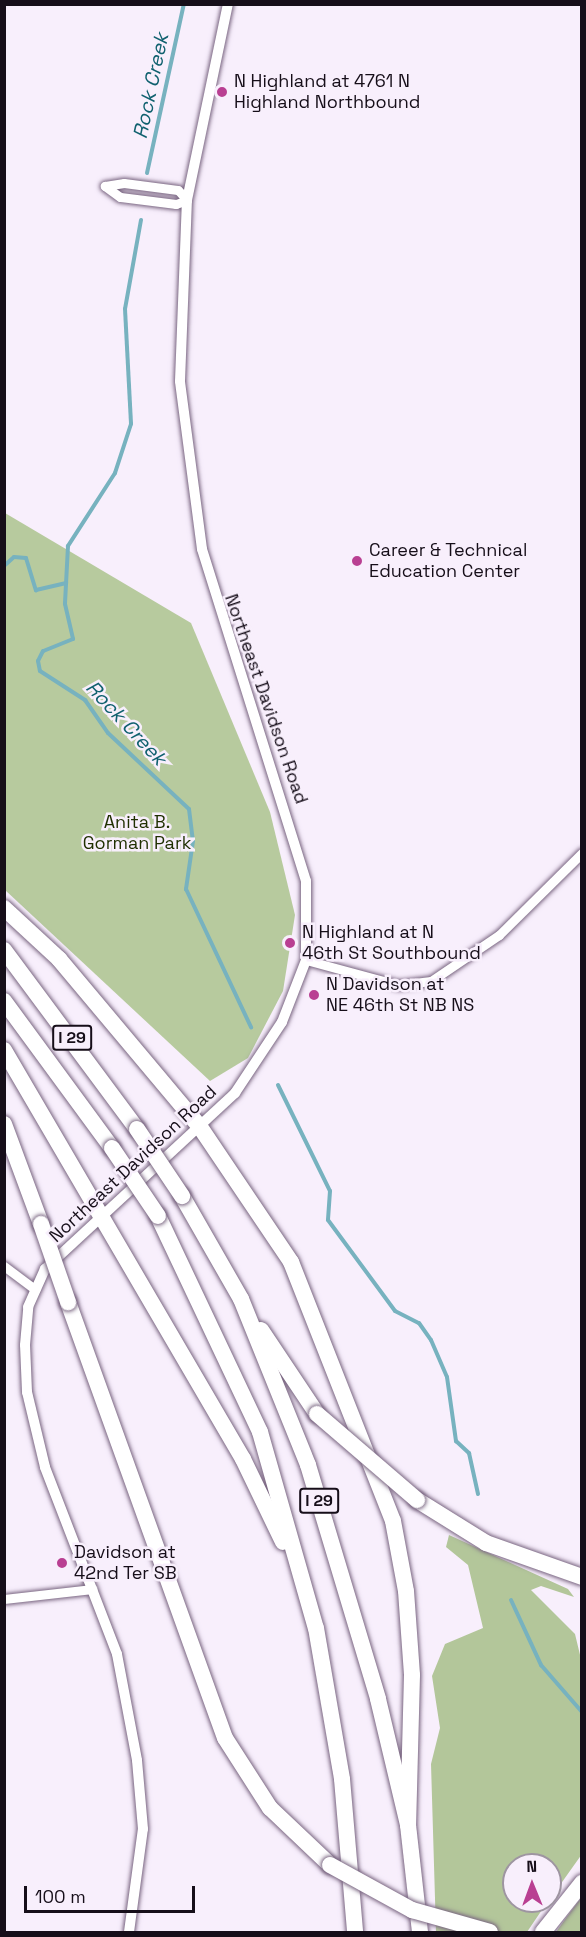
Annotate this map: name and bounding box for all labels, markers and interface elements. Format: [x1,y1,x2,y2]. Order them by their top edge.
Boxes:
water label: Rock Creek [128,31,174,141]
place label: N Highland at 4761 N Highland Northbound [234,71,420,113]
marker: N Highland at 4761 N Highland Northbound [215,85,229,99]
place label: Career & Technical Education Center [369,540,528,582]
marker: Career & Technical Education Center [350,554,364,568]
street label: Northeast Davidson Road [220,591,312,807]
water label: Rock Creek [81,676,171,770]
park label: Anita B. Gorman Park [83,812,191,854]
place label: N Highland at N 46th St Southbound [302,922,481,964]
marker: N Highland at N 46th St Southbound [283,936,297,950]
place label: N Davidson at NE 46th St NB NS [326,974,474,1016]
marker: N Davidson at NE 46th St NB NS [307,988,321,1002]
road number: I 29 [51,1025,93,1051]
street label: Northeast Davidson Road [45,1081,221,1247]
road number: I 29 [298,1488,340,1514]
place label: Davidson at 42nd Ter SB [74,1542,177,1584]
marker: Davidson at 42nd Ter SB [55,1556,69,1570]
north arrow [502,1853,562,1913]
text: N [526,1856,537,1877]
scale bar [27,1874,198,1912]
text: 100 m [35,1885,86,1908]

